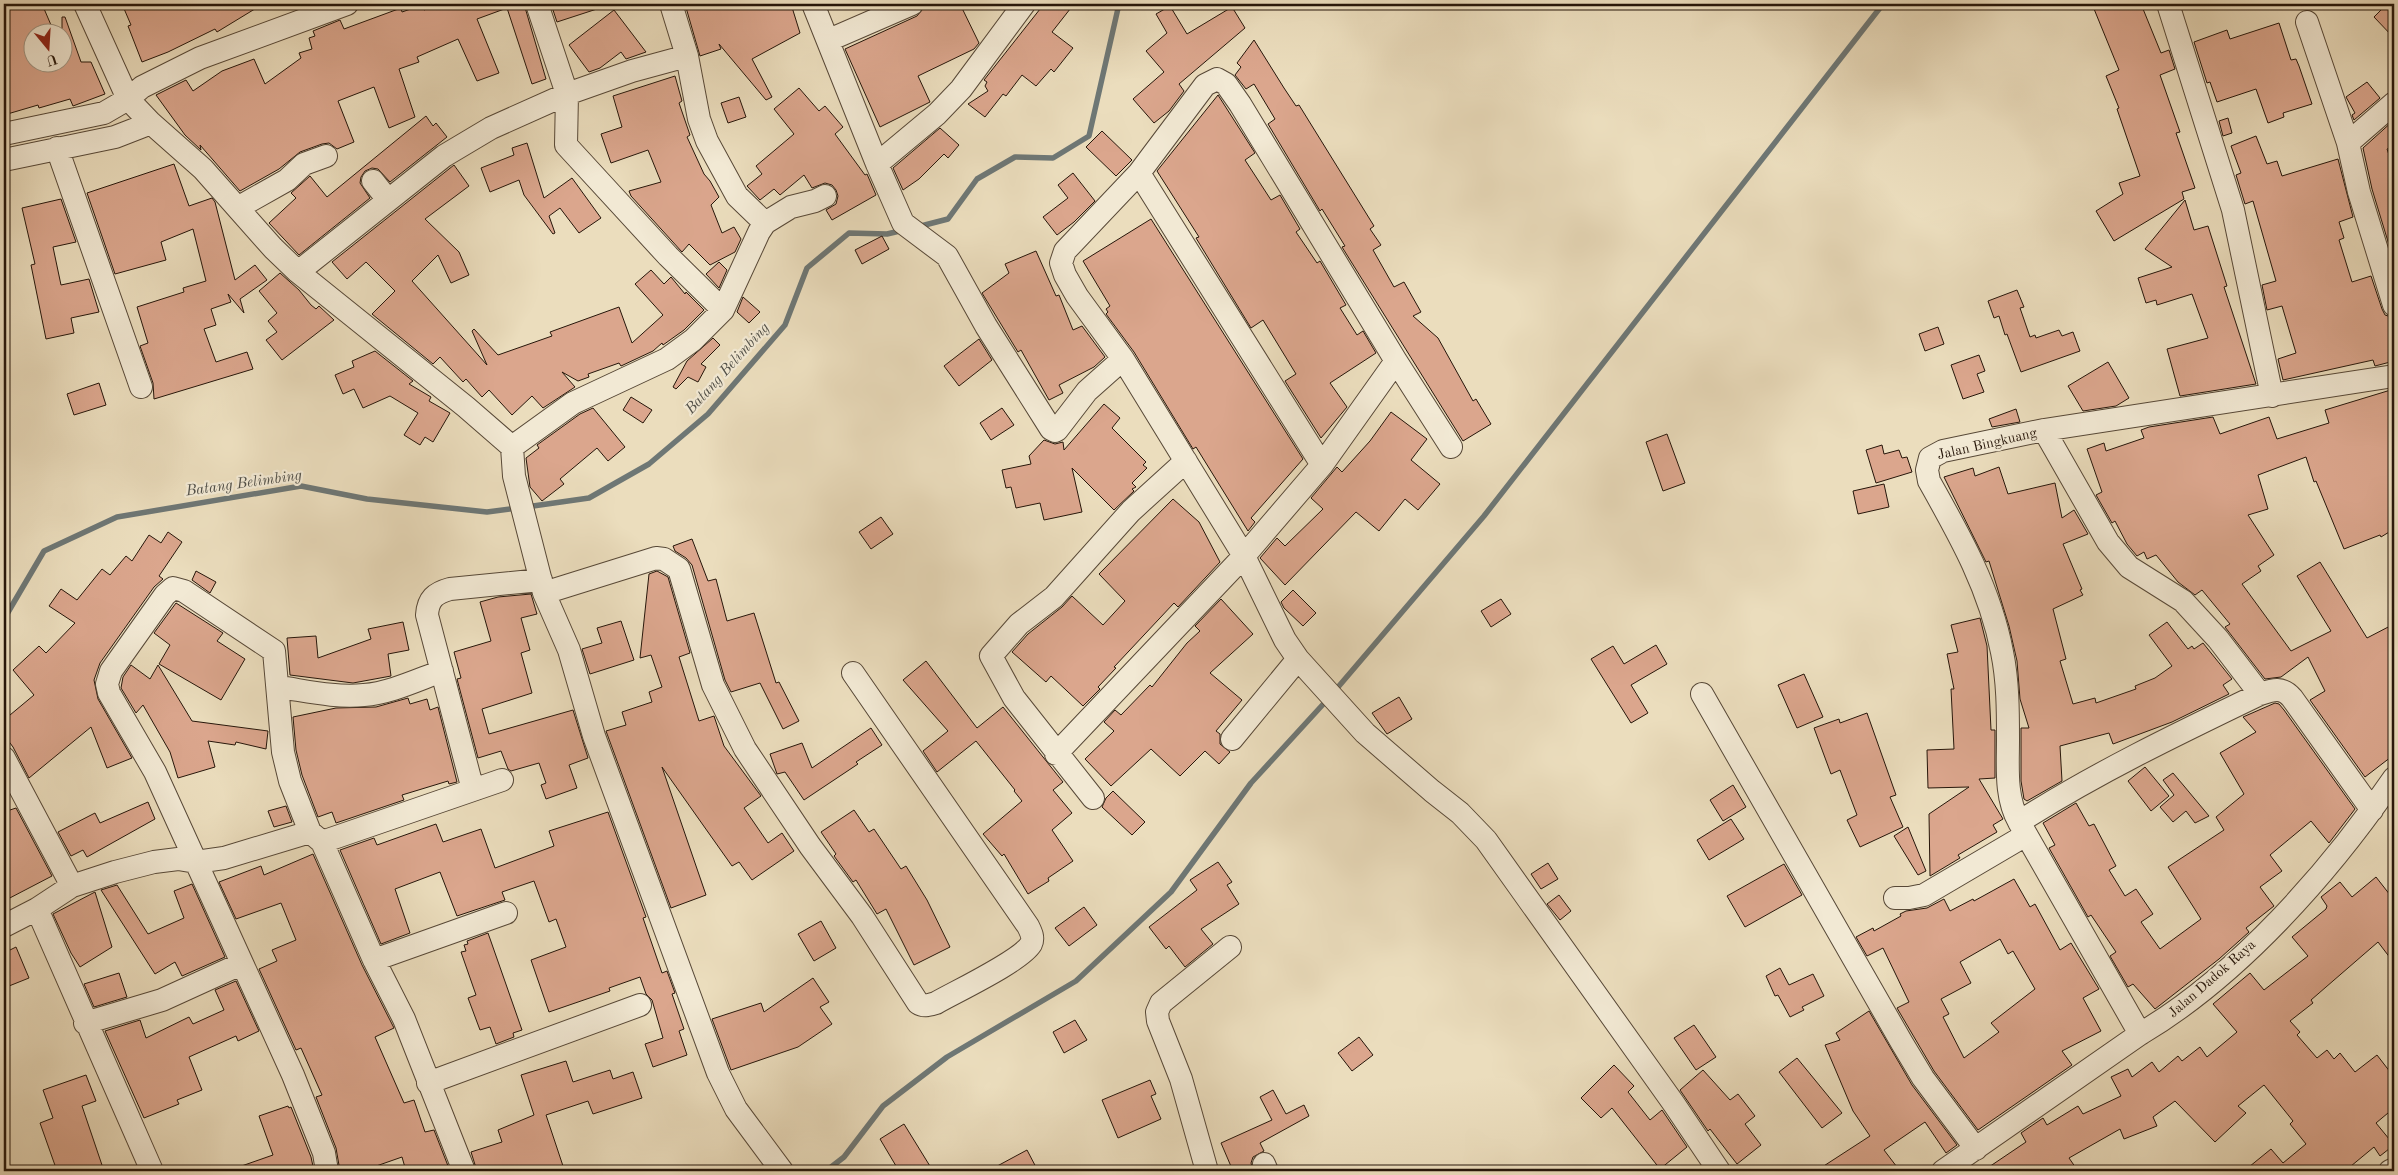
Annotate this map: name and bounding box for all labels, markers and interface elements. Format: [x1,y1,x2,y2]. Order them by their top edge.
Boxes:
north arrow [22,22,72,72]
text: U [44,51,59,68]
water label: Batang Belimbing [683,320,773,418]
street label: Jalan Bingkuang [1936,426,2039,462]
water label: Batang Belimbing [184,468,303,500]
street label: Jalan Dadok Raya [2166,937,2258,1021]

